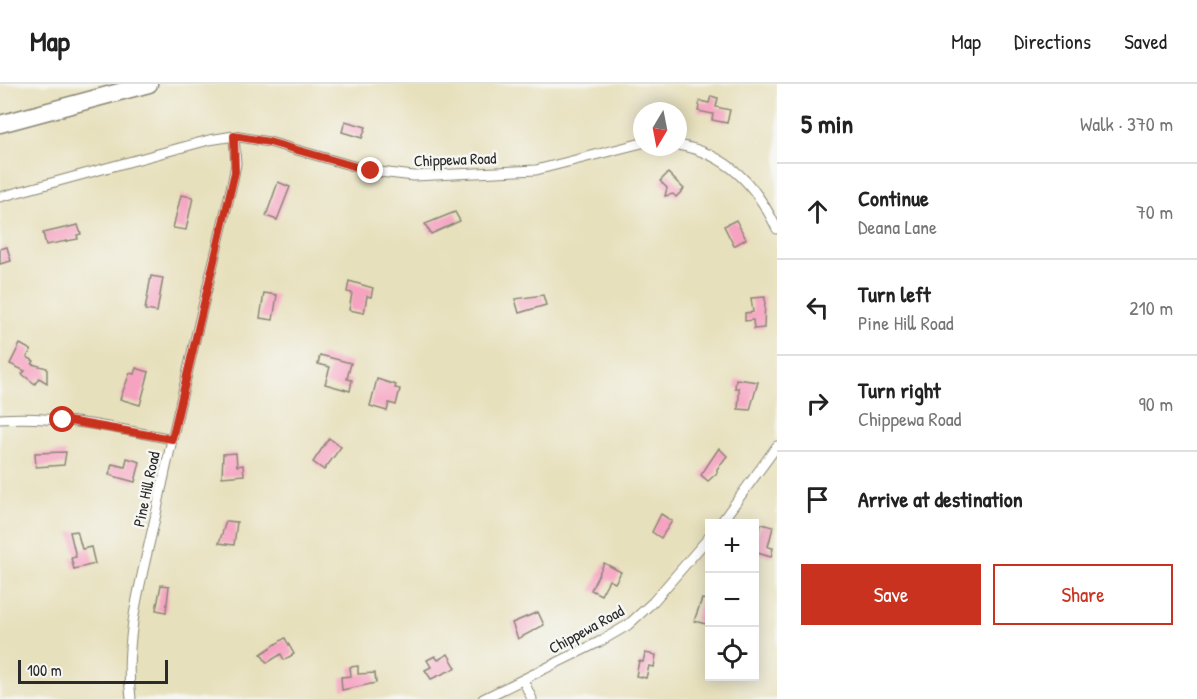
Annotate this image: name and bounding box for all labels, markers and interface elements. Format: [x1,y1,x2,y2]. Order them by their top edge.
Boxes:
text: Map [30,22,70,60]
text: Map [951,27,981,56]
text: Directions [1014,27,1091,56]
text: Saved [1124,27,1167,56]
north arrow [633,102,687,156]
text: 5 min [801,106,853,141]
text: Walk · 370 m [1080,110,1173,137]
street label: Chippewa Road [413,147,497,171]
route end [357,157,383,183]
text: Continue [858,183,929,213]
icon: ahead [801,195,834,228]
text: 70 m [1136,198,1173,225]
text: Deana Lane [858,213,937,240]
text: Turn left [858,279,931,309]
icon: left [801,291,834,324]
text: 210 m [1129,294,1173,321]
text: Pine Hill Road [858,309,954,336]
text: Turn right [858,375,941,405]
icon: right [801,387,834,420]
text: 90 m [1139,390,1173,417]
text: Chippewa Road [858,405,961,432]
route start [49,406,75,432]
street label: Pine Hill Road [127,449,165,529]
icon: arrive [801,483,834,516]
text: Arrive at destination [858,484,1023,514]
map controls [705,519,759,681]
button: + [705,519,759,573]
button: Save [801,564,981,625]
button: Share [993,564,1173,625]
button: − [705,573,759,627]
street label: Chippewa Road [544,599,628,659]
button: locate [705,627,759,681]
scale bar [18,657,168,684]
text: 100 m [27,659,62,681]

